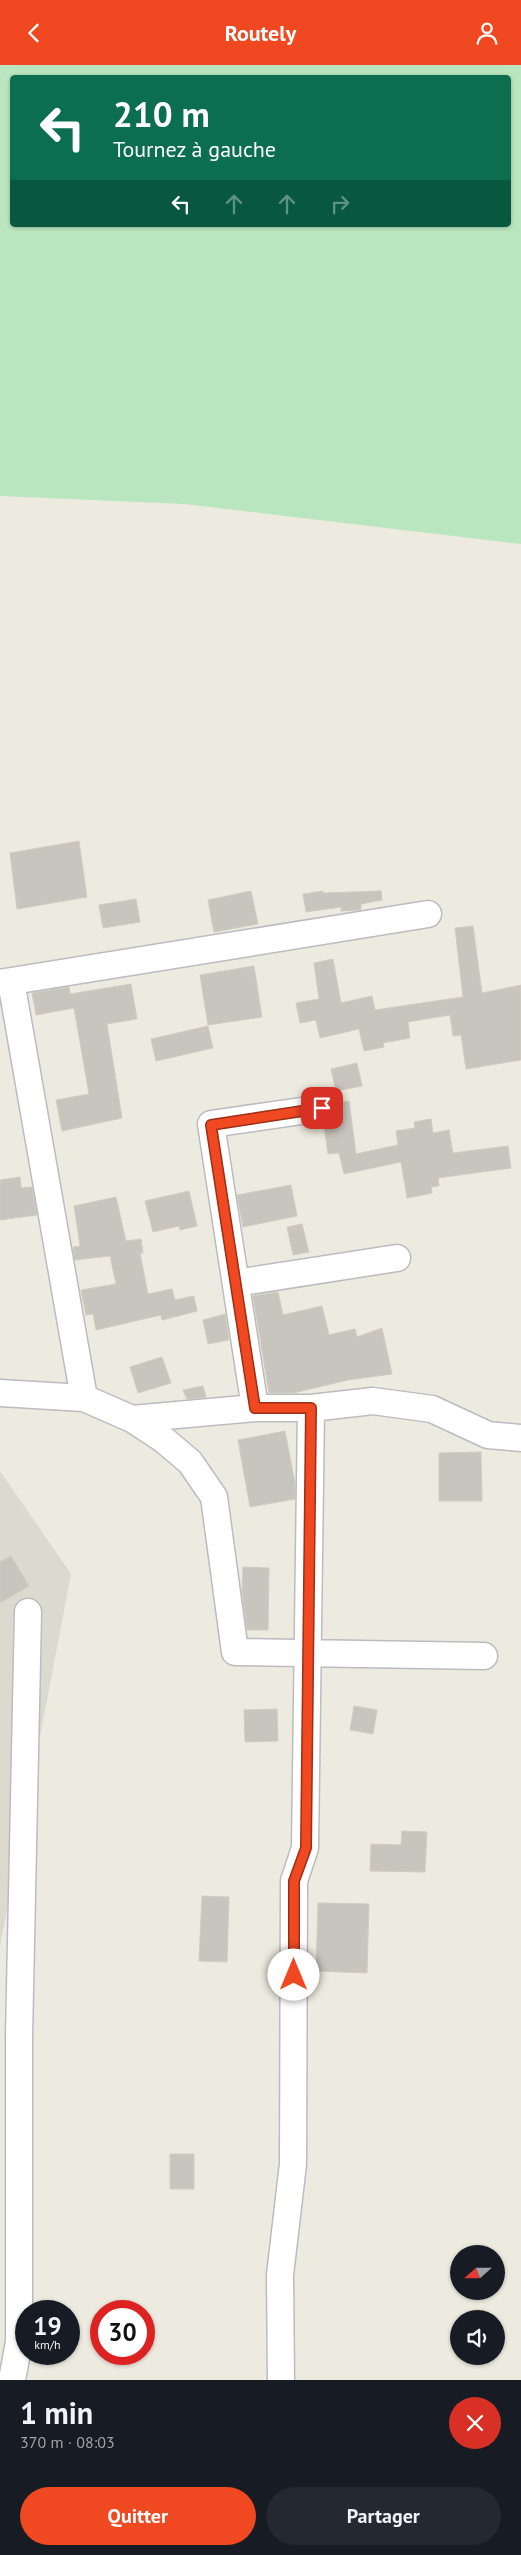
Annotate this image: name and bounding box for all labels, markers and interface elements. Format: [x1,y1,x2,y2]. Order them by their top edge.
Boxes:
icon: back [20,19,48,47]
text: Routely [225,19,296,47]
icon: person [473,19,501,47]
text: 210 m [113,91,210,137]
icon: left [30,95,95,160]
text: Tournez à gauche [113,135,276,163]
icon: left [167,190,195,218]
icon: ahead [220,190,248,218]
icon: ahead [273,190,301,218]
icon: right [326,190,354,218]
pin [301,1087,343,1129]
icon: arrive [308,1094,336,1122]
position arrow [267,1948,319,2000]
north arrow [450,2245,505,2300]
map controls [450,2245,505,2365]
speed limit sign: 30 [90,2300,155,2365]
text: 19 [33,2310,62,2342]
button: sound [450,2310,505,2365]
text: km/h [34,2337,61,2352]
text: 1 min [20,2393,93,2432]
button: close [449,2397,501,2449]
text: 370 m · 08:03 [20,2432,115,2452]
button: Quitter [20,2487,256,2545]
button: Partager [266,2487,501,2545]

